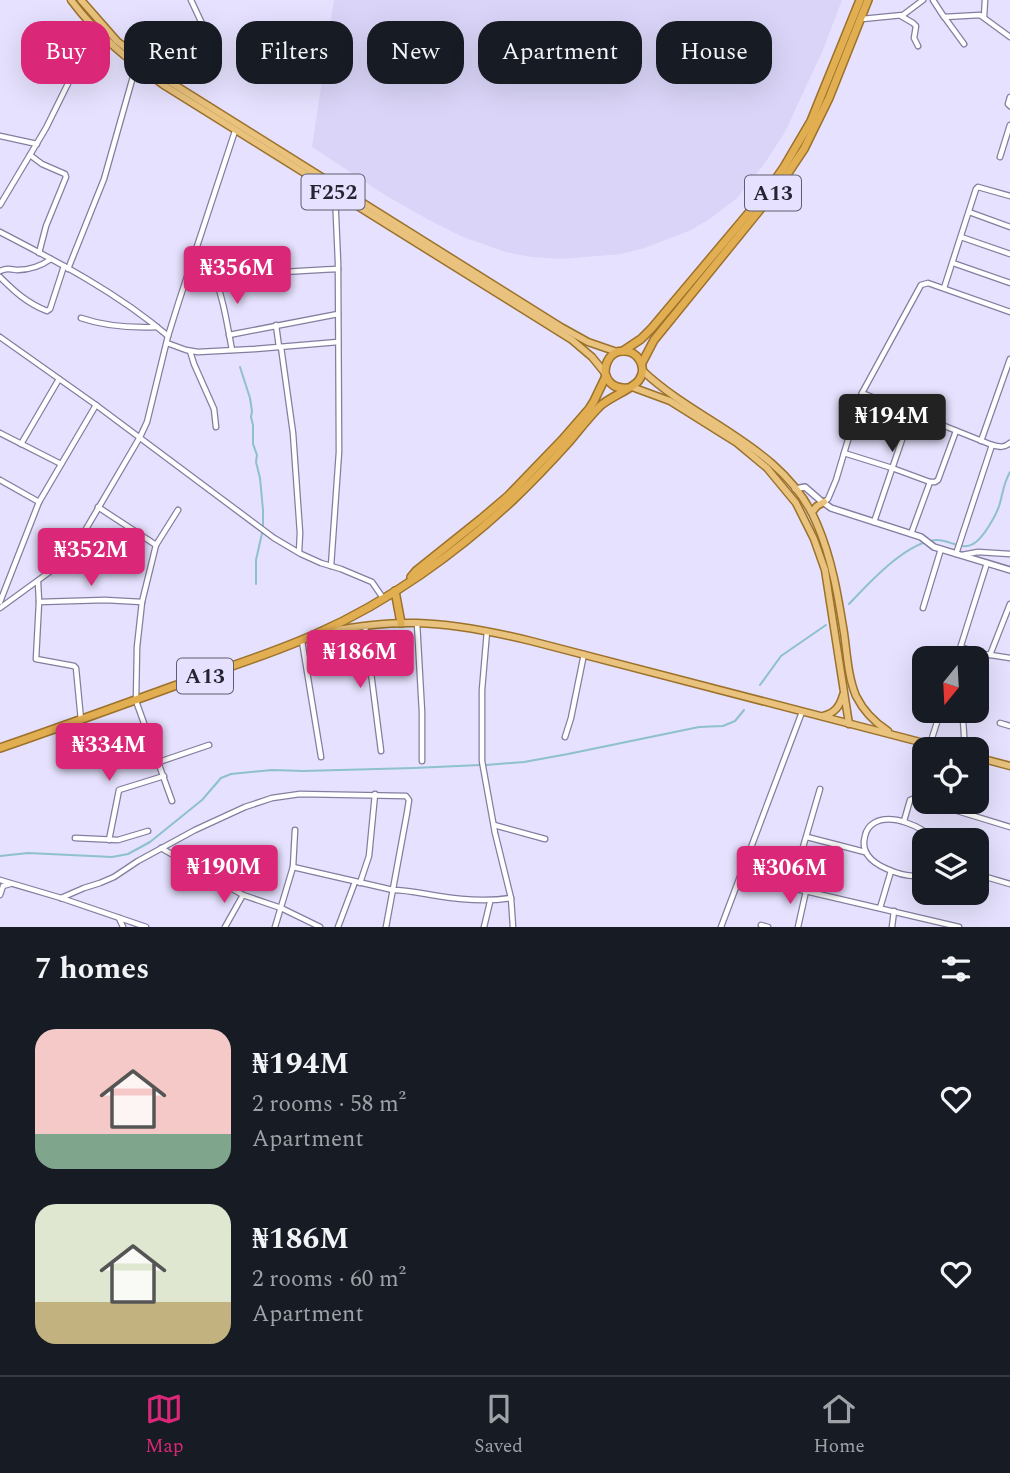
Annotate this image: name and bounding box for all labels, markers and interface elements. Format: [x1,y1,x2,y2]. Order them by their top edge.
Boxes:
chip: Buy [21,21,110,84]
chip: Rent [124,21,222,84]
chip: Filters [236,21,353,84]
chip: New [367,21,464,84]
chip: Apartment [478,21,642,84]
chip: House [656,21,772,84]
road number: F252 [302,174,364,210]
road number: A13 [745,176,801,210]
pin: ₦356M [188,246,286,306]
text: ₦356M [200,251,274,286]
pin: ₦194M [843,394,941,454]
text: ₦194M [855,399,929,434]
pin: ₦352M [42,528,140,588]
text: ₦352M [54,533,128,568]
pin: ₦186M [311,630,409,690]
text: ₦186M [323,635,397,670]
north arrow [912,646,989,723]
map controls [912,646,989,905]
road number: A13 [177,658,233,694]
pin: ₦334M [60,724,158,783]
text: ₦334M [72,728,146,763]
button: locate [912,737,989,814]
button: layers [912,828,989,905]
pin: ₦190M [175,846,273,905]
pin: ₦306M [741,846,839,906]
text: ₦190M [187,850,261,885]
text: ₦306M [753,851,827,886]
text: 7 homes [35,946,149,992]
icon: filters [937,950,975,988]
text: ₦194M [252,1041,349,1087]
icon: home [91,1057,175,1141]
icon: heart [937,1080,975,1118]
text: 2 rooms · 58 m² [252,1087,406,1122]
text: Apartment [252,1122,364,1157]
text: ₦186M [252,1216,349,1262]
icon: home [91,1232,175,1316]
icon: heart [937,1255,975,1293]
text: 2 rooms · 60 m² [252,1262,406,1297]
text: Apartment [252,1297,364,1332]
tab: Map [145,1390,184,1461]
tab: Saved [474,1390,523,1461]
tab: Home [813,1390,865,1461]

